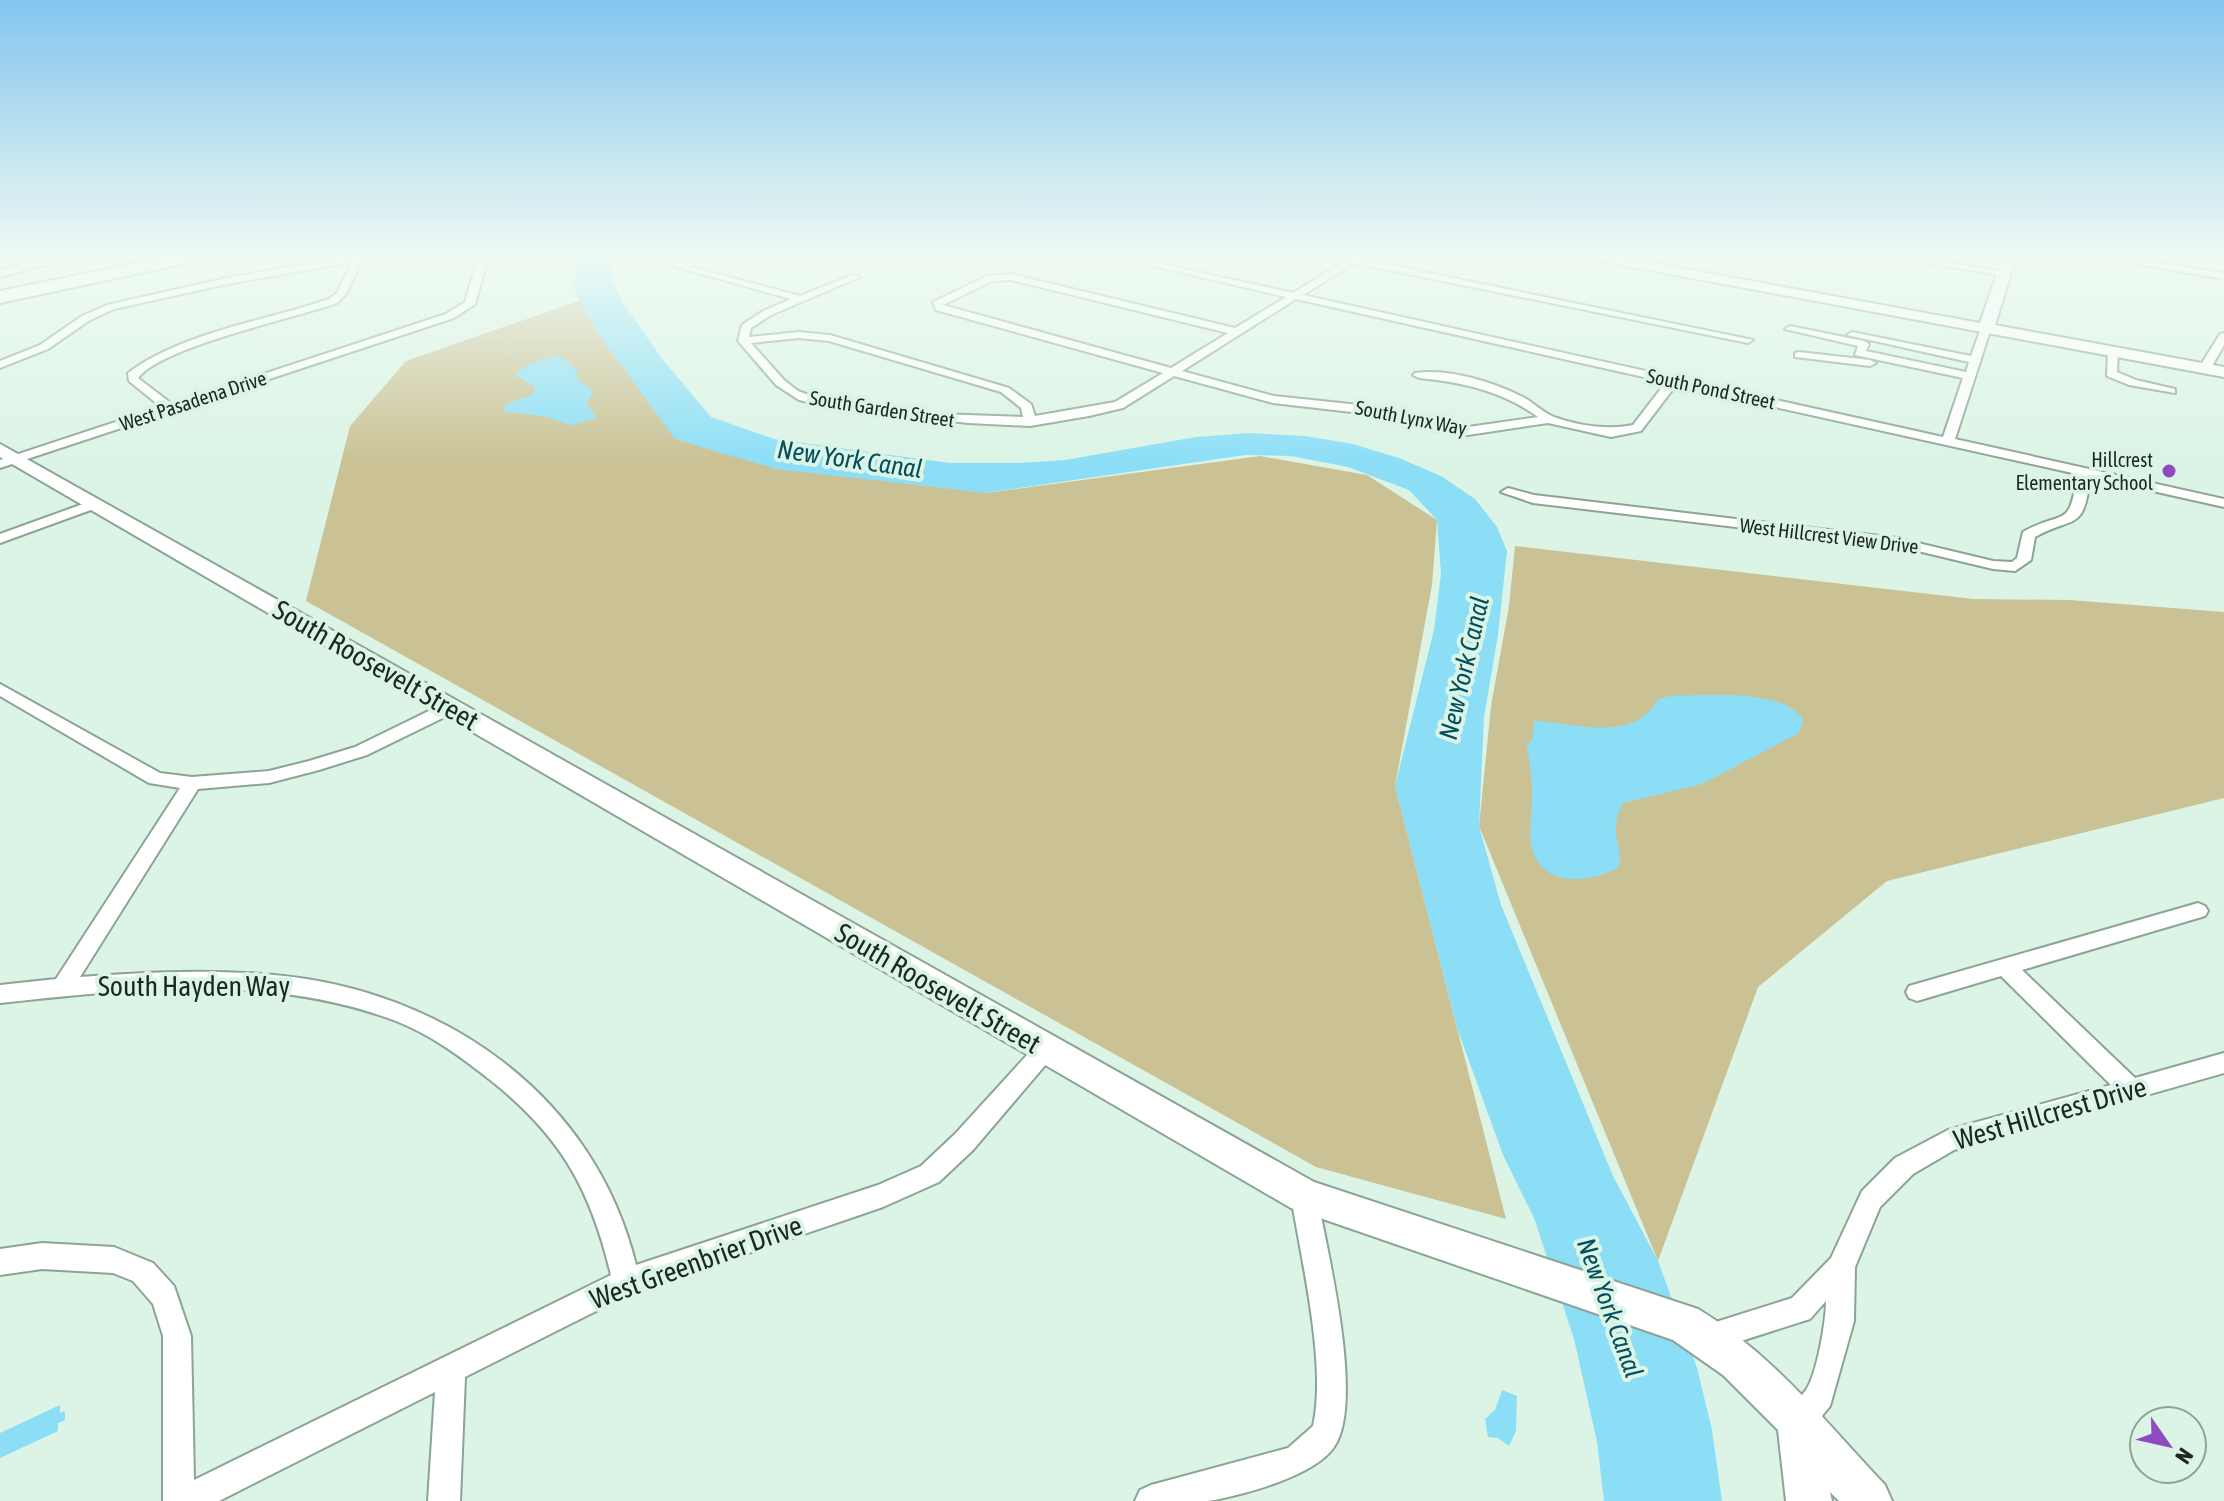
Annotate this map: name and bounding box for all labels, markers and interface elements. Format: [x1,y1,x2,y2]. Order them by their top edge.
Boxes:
street label: South Pond Street [1645,364,1778,413]
street label: West Pasadena Drive [117,366,269,435]
street label: South Garden Street [808,386,956,431]
street label: South Lynx Way [1353,395,1469,440]
water label: New York Canal [775,434,925,484]
place label: Hillcrest Elementary School [2016,448,2154,494]
marker: Hillcrest Elementary School [2160,462,2178,480]
street label: West Hillcrest View Drive [1738,513,1920,558]
street label: South Roosevelt Street [268,593,484,737]
water label: New York Canal [1433,593,1495,743]
street label: South Roosevelt Street [830,916,1046,1060]
street label: South Hayden Way [98,970,290,1002]
street label: West Hillcrest Drive [1950,1070,2150,1156]
street label: West Greenbrier Drive [586,1209,806,1315]
water label: New York Canal [1571,1234,1649,1382]
north arrow [2128,1405,2208,1485]
text: N [2170,1444,2199,1469]

